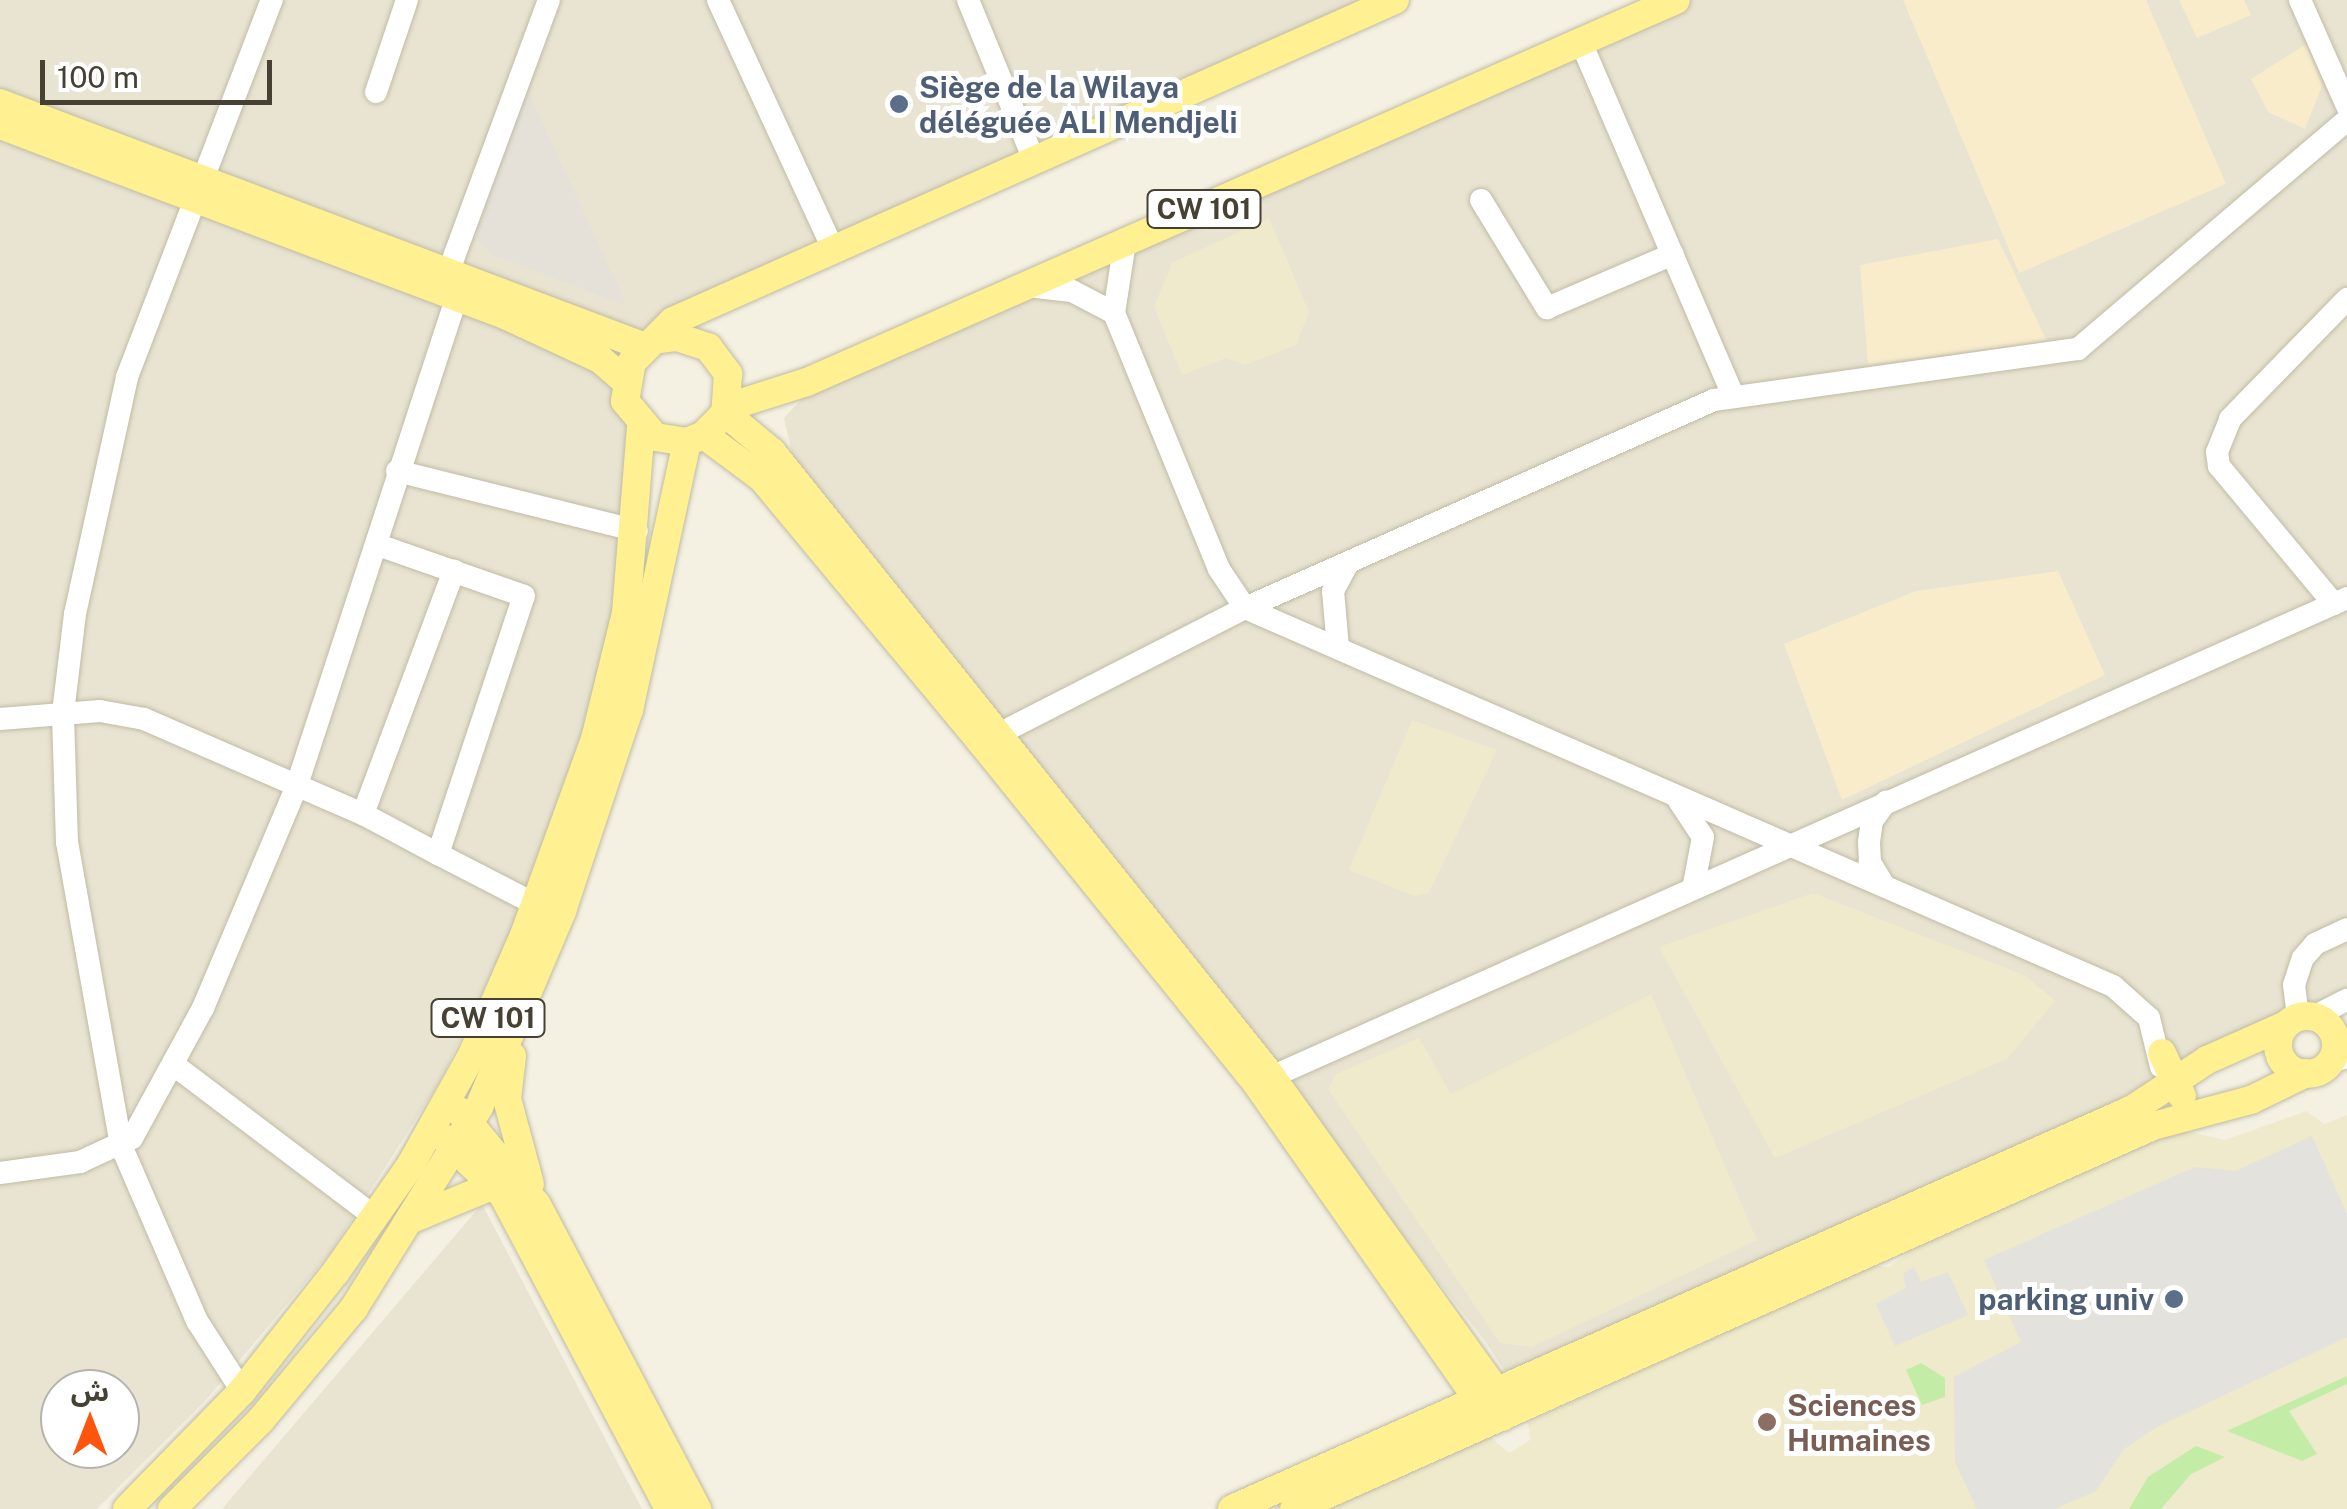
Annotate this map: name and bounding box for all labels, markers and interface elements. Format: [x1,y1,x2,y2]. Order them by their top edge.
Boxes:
scale bar [45,40,278,102]
text: 100 m [57,59,139,95]
place label: Siège de la Wilaya déléguée ALI Mendjeli [919,69,1238,140]
marker: Siège de la Wilaya déléguée ALI Mendjeli [888,93,910,115]
road number: CW 101 [1146,186,1262,232]
road number: CW 101 [430,995,546,1041]
place label: parking univ [1978,1281,2154,1317]
marker: parking univ [2163,1288,2185,1310]
north arrow [40,1369,140,1469]
text: ش [71,1374,109,1407]
place label: Sciences Humaines [1787,1387,1931,1458]
marker: Sciences Humaines [1756,1411,1778,1433]

